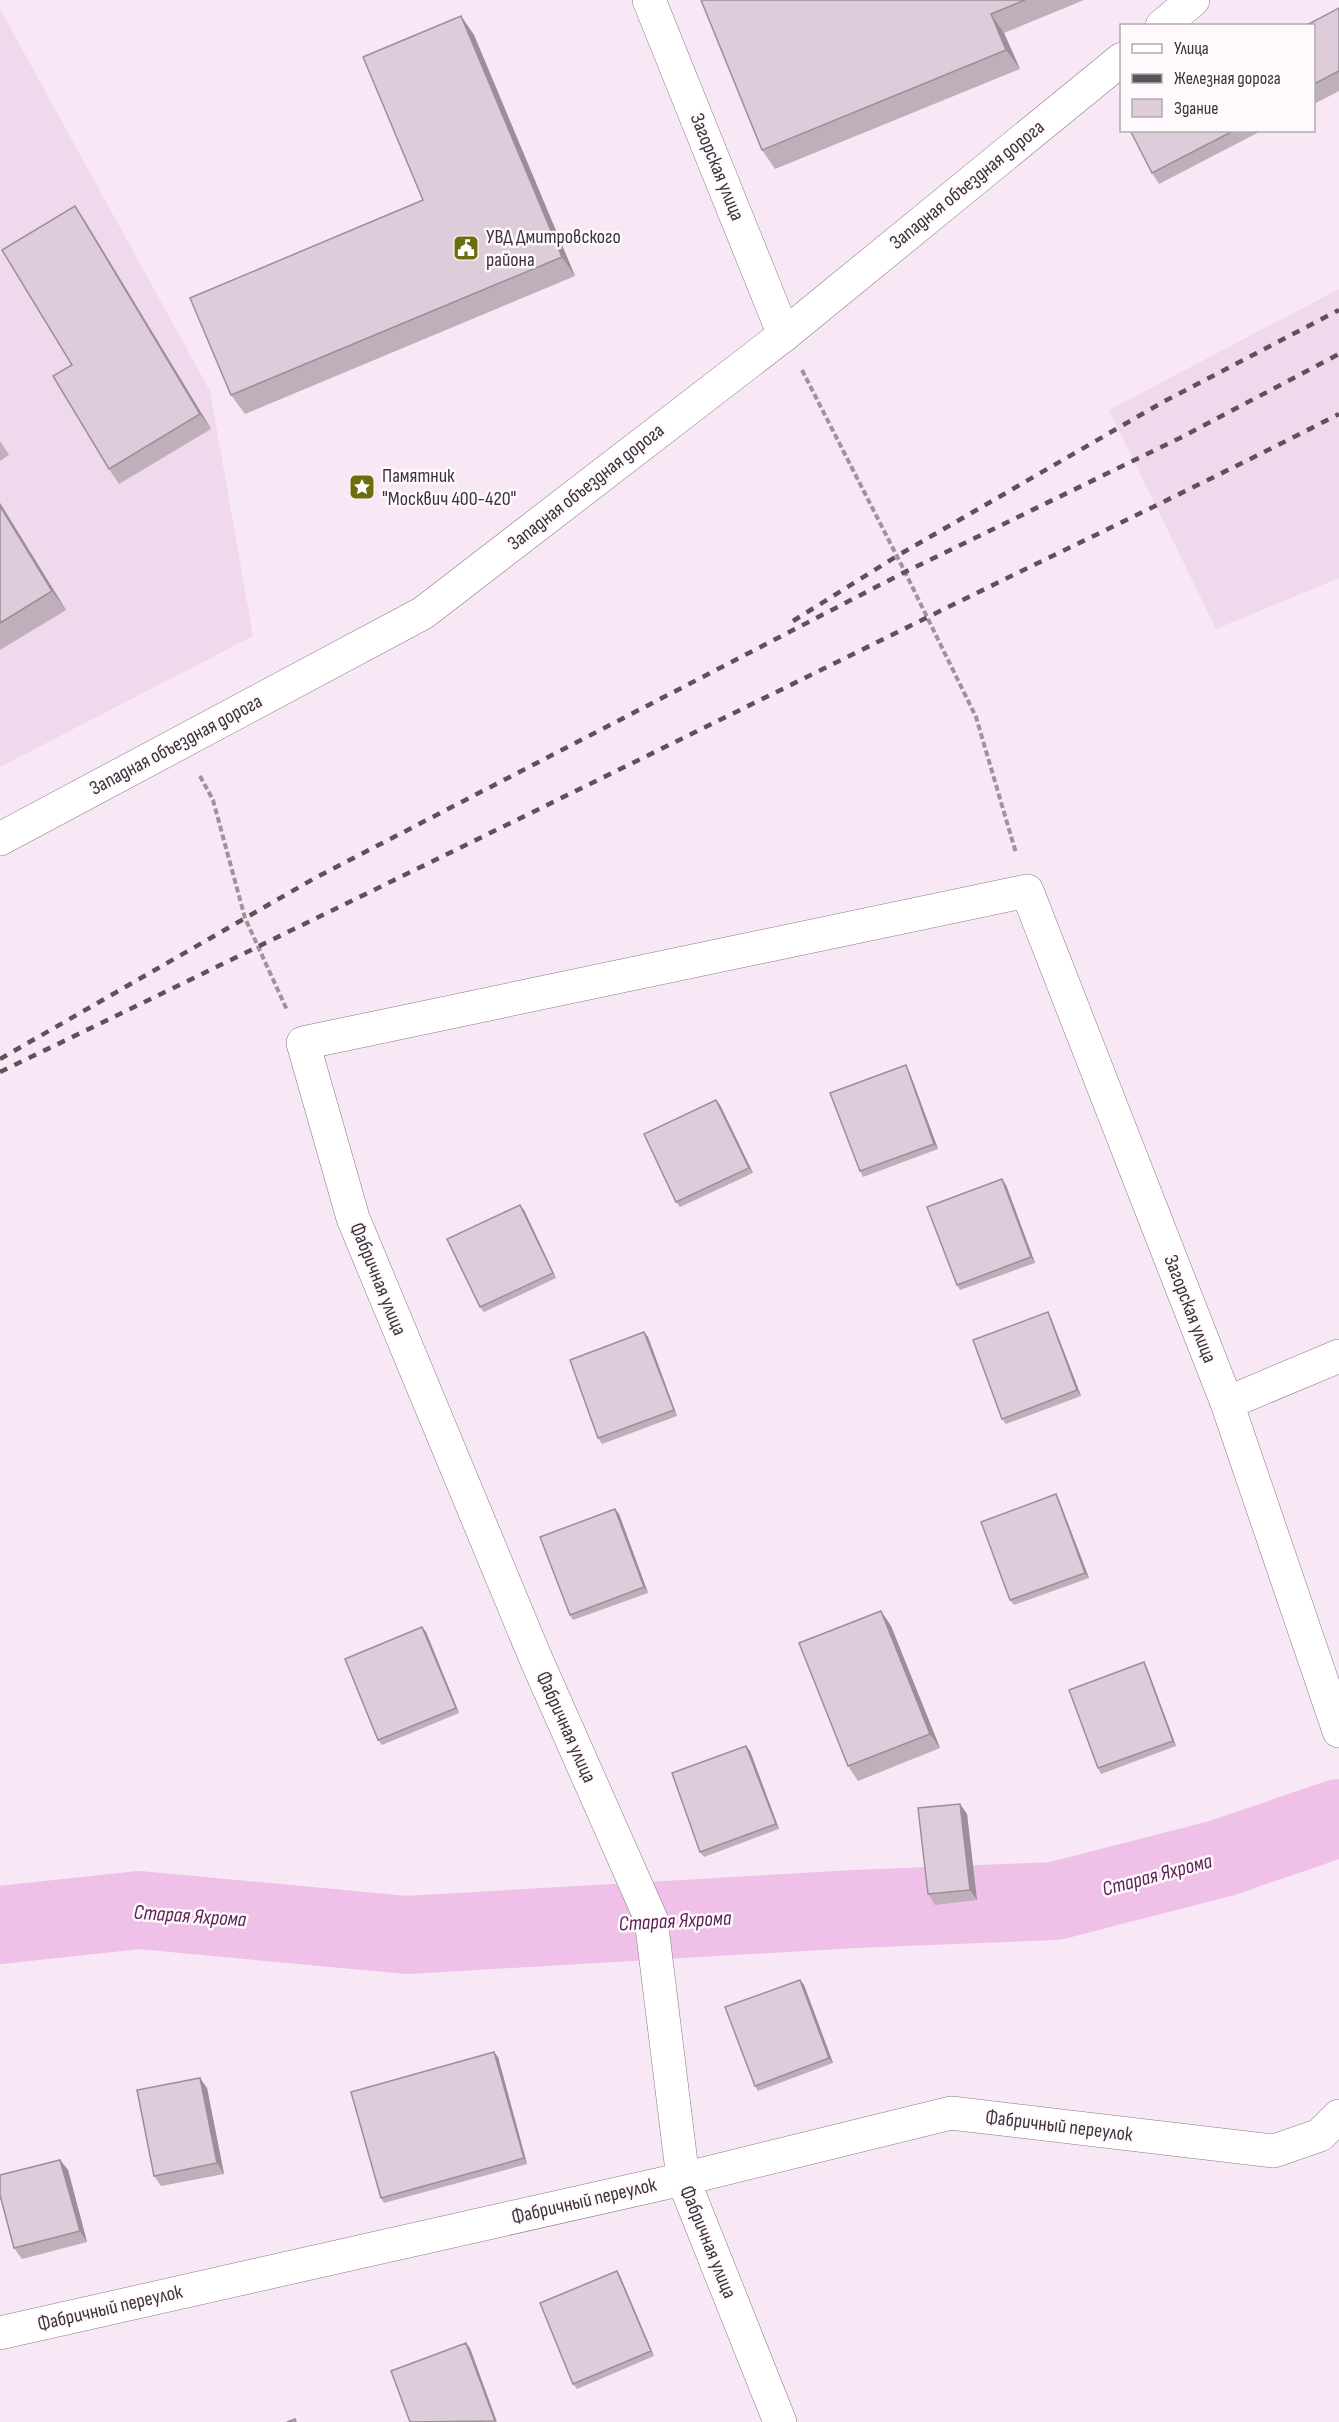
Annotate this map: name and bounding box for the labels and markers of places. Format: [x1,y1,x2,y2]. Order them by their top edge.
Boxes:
place label: УВД Дмитровского района [486,225,621,272]
public building icon: УВД Дмитровского района [451,233,481,263]
place label: Памятник "Москвич 400-420" [382,464,516,511]
place icon: Памятник "Москвич 400-420" [347,472,377,502]

